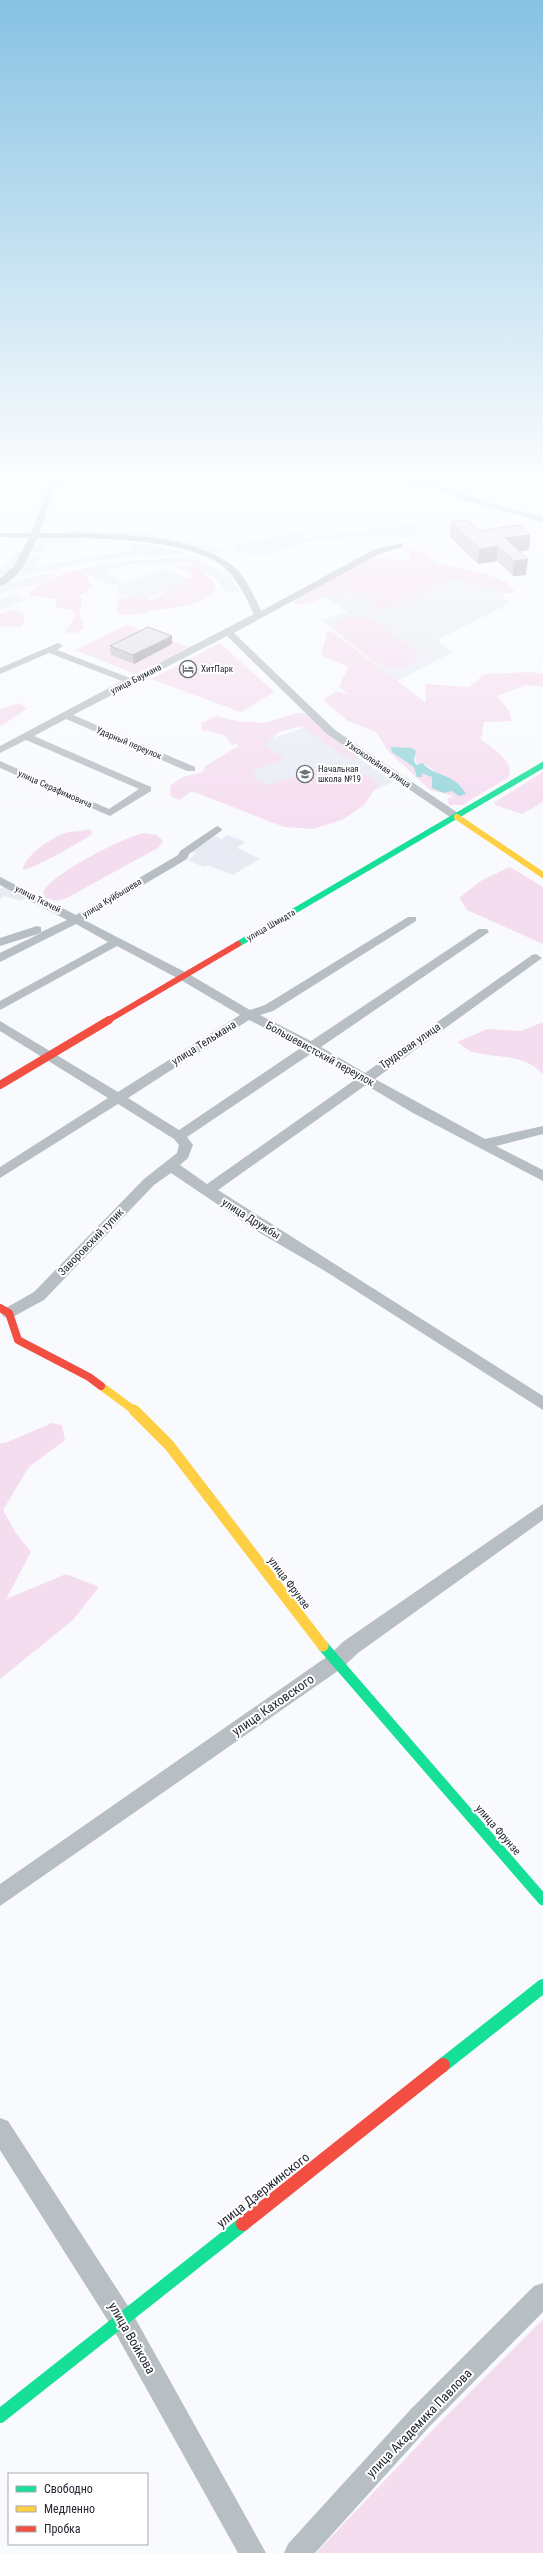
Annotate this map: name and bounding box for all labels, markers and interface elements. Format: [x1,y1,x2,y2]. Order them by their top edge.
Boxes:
hotel icon: ХитПарк [178,659,198,679]
street label: улица Баумана [109,662,163,696]
place label: ХитПарк [201,664,234,674]
street label: Ударный переулок [95,725,164,762]
street label: Узкоколейная улица [343,738,413,790]
school or university icon: Начальная школа №19 [295,764,315,784]
place label: Начальная школа №19 [318,764,361,784]
street label: улица Серафимовича [16,768,94,810]
street label: улица Куйбышева [81,876,143,920]
street label: улица Ткачей [14,883,62,915]
street label: улица Шмидта [245,907,297,943]
street label: улица Тельмана [169,1018,239,1068]
street label: Большевистский переулок [264,1019,377,1090]
street label: Трудовая улица [377,1020,443,1072]
street label: улица Дружбы [219,1196,283,1242]
street label: Заворовский тупик [56,1205,127,1278]
street label: улица Фрунзе [265,1554,313,1612]
street label: улица Каховского [229,1671,317,1739]
street label: улица Фрунзе [473,1802,523,1858]
street label: улица Дзержинского [214,2149,312,2231]
street label: улица Войкова [105,2300,159,2376]
street label: улица Академика Павлова [363,2366,475,2480]
legend [8,2473,148,2545]
text: Свободно [44,2482,93,2496]
text: Медленно [44,2502,95,2516]
text: Пробка [44,2522,81,2536]

